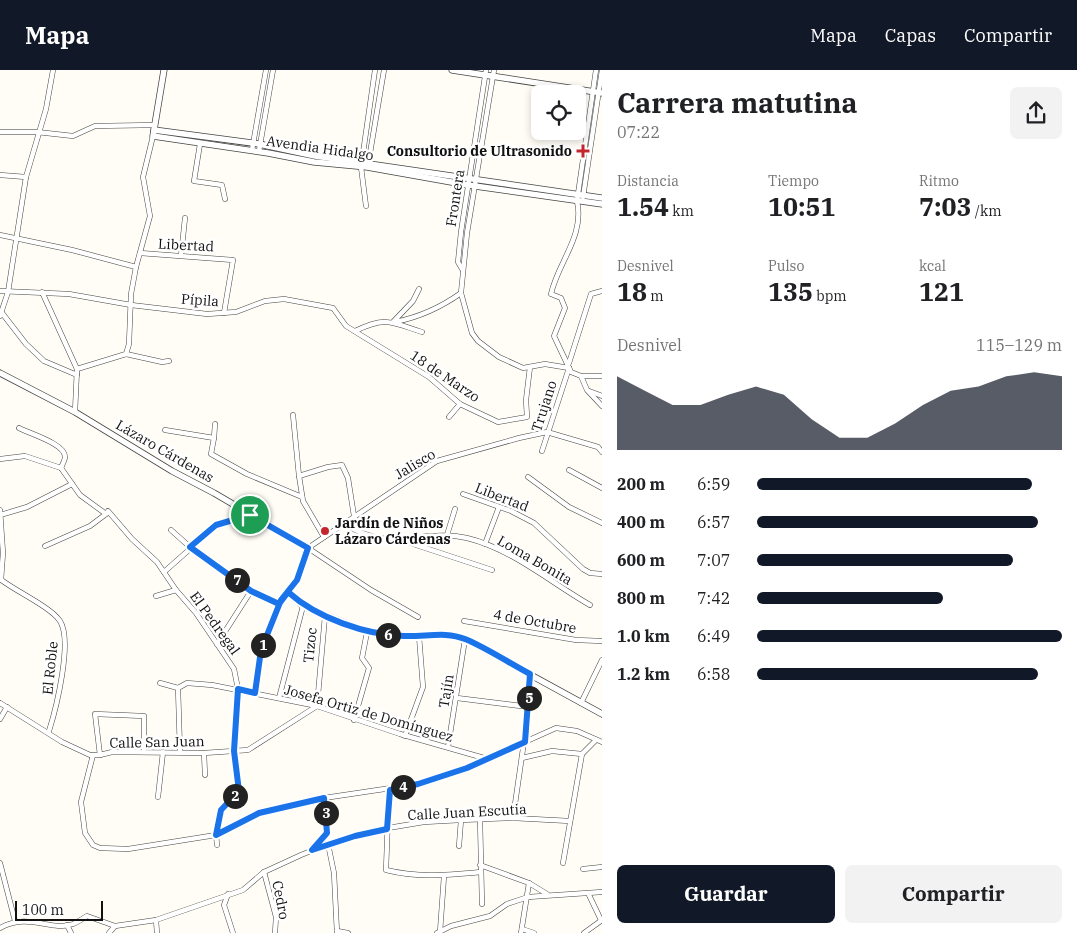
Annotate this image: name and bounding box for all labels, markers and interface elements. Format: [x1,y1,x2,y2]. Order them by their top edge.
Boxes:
text: Mapa [25,19,89,51]
text: Mapa [810,24,857,47]
text: Capas [885,24,936,47]
text: Compartir [964,24,1052,47]
text: Carrera matutina [617,84,857,121]
map controls [531,85,586,140]
button: locate [531,85,586,140]
button: share [1010,87,1062,139]
text: 07:22 [617,122,660,142]
street label: Avendia Hidalgo [265,132,375,164]
place label: Consultorio de Ultrasonido [387,142,572,160]
marker: Consultorio de Ultrasonido [576,144,590,158]
street label: Frontera [442,168,468,228]
text: Distancia [617,172,679,190]
text: Tiempo [768,172,819,190]
text: Ritmo [919,172,959,190]
text: 1.54 [617,190,669,223]
text: 10:51 [768,190,836,223]
text: 7:03 [919,190,972,223]
text: km [669,202,694,220]
text: /km [972,202,1001,220]
street label: Libertad [157,235,215,255]
text: Desnivel [617,257,674,275]
text: Pulso [768,257,804,275]
text: kcal [919,257,946,275]
text: 18 [617,275,647,308]
text: 135 [768,275,813,308]
text: 121 [919,275,964,308]
text: m [647,287,664,305]
text: bpm [813,287,847,305]
street label: Pípila [180,290,220,310]
text: Desnivel [617,335,682,355]
text: 115–129 m [976,335,1062,355]
street label: 18 de Marzo [407,346,483,406]
street label: Trujano [527,378,561,434]
street label: Lázaro Cárdenas [113,416,217,486]
street label: Jalisco [391,445,439,483]
text: 200 m [617,474,665,494]
text: 6:59 [697,474,730,494]
street label: Libertad [473,479,532,516]
pin [229,494,271,536]
icon: arrive [236,501,264,529]
text: 400 m [617,512,665,532]
text: 6:57 [697,512,730,532]
place label: Jardín de Niños Lázaro Cárdenas [335,514,451,548]
marker: Jardín de Niños Lázaro Cárdenas [319,525,331,537]
street label: Loma Bonita [494,531,576,589]
text: 600 m [617,550,665,570]
text: 7:07 [697,550,730,570]
pin: 7 [224,568,250,592]
text: 7 [233,571,242,589]
street label: El Pedregal [186,588,244,658]
text: 800 m [617,588,665,608]
text: 7:42 [697,588,730,608]
street label: 4 de Octubre [492,605,578,637]
pin: 6 [376,622,400,648]
street label: Tizoc [299,626,321,664]
text: 6 [384,626,393,644]
text: 1.0 km [617,626,670,646]
text: 6:49 [697,626,730,646]
pin: 1 [250,632,276,658]
text: 1 [259,636,268,654]
street label: El Roble [38,640,62,696]
text: 1.2 km [617,664,670,684]
text: 6:58 [697,664,730,684]
street label: Tajín [434,673,458,709]
street label: Josefa Ortiz de Domínguez [282,680,456,746]
pin: 5 [516,686,542,710]
text: 5 [525,689,534,707]
street label: Calle San Juan [109,732,205,752]
pin: 4 [390,774,416,800]
text: 4 [399,778,408,796]
pin: 2 [222,784,248,808]
text: 2 [231,787,240,805]
pin: 3 [314,800,338,826]
street label: Calle Juan Escutia [407,800,527,824]
text: 3 [322,804,331,822]
button: Guardar [617,865,835,923]
button: Compartir [845,865,1062,923]
street label: Cedro [268,879,294,921]
scale bar [15,898,102,921]
text: 100 m [22,901,64,919]

